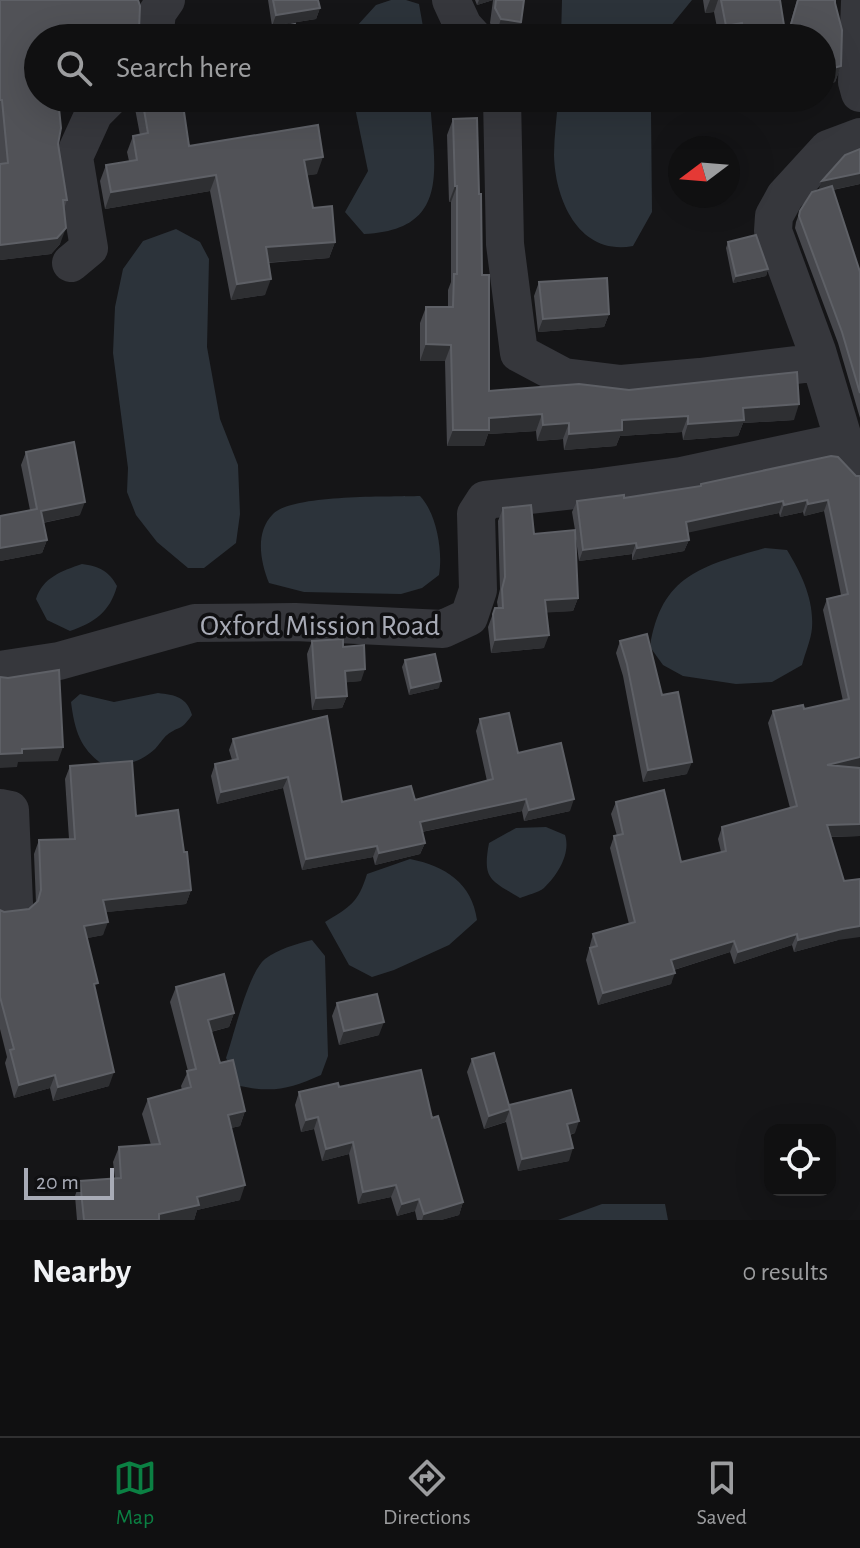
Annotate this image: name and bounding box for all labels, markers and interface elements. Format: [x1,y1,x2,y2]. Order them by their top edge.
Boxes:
search box [24,24,836,112]
icon: search [52,46,96,90]
text: Search here [116,53,252,83]
north arrow [668,136,740,208]
street label: Oxford Mission Road [200,611,440,641]
map controls [764,1124,836,1196]
button: locate [764,1124,836,1196]
scale bar [24,1164,114,1200]
text: 20 m [36,1171,79,1193]
text: Nearby [32,1255,131,1289]
text: 0 results [742,1259,828,1285]
tab: Map [113,1456,157,1530]
tab: Directions [383,1456,471,1530]
tab: Saved [697,1456,747,1530]

